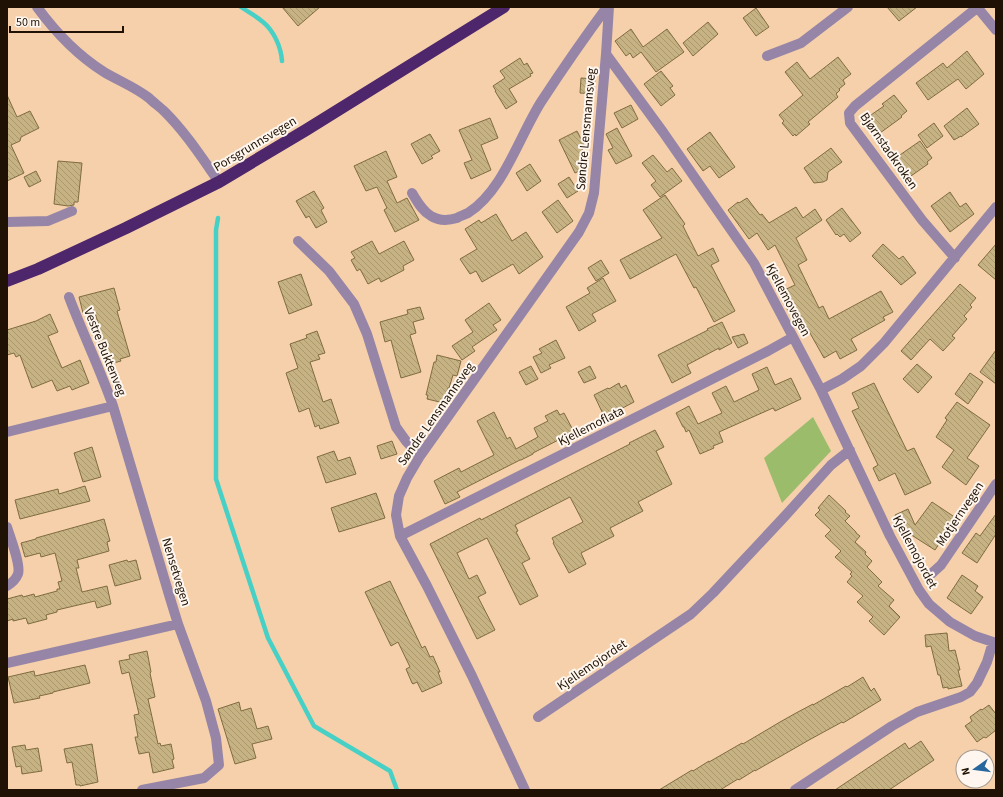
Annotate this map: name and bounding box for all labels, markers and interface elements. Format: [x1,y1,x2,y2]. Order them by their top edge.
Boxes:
scale bar [10,8,123,34]
text: 50 m [16,14,40,31]
street label: Søndre Lensmannsveg [572,67,600,191]
street label: Bjørnstadkroken [856,109,922,193]
street label: Porsgrunnsvegen [210,112,300,176]
street label: Kjellemovegen [761,260,815,340]
street label: Vestre Buktenveg [79,305,131,399]
street label: Søndre Lensmannsveg [393,358,479,469]
street label: Kjellemoflata [555,402,627,450]
street label: Motjernvegen [932,478,988,550]
street label: Kjellemojordet [888,512,942,592]
street label: Nensetvegen [157,536,195,608]
street label: Kjellemojordet [554,635,631,695]
north arrow [955,749,995,789]
text: N [958,766,974,777]

